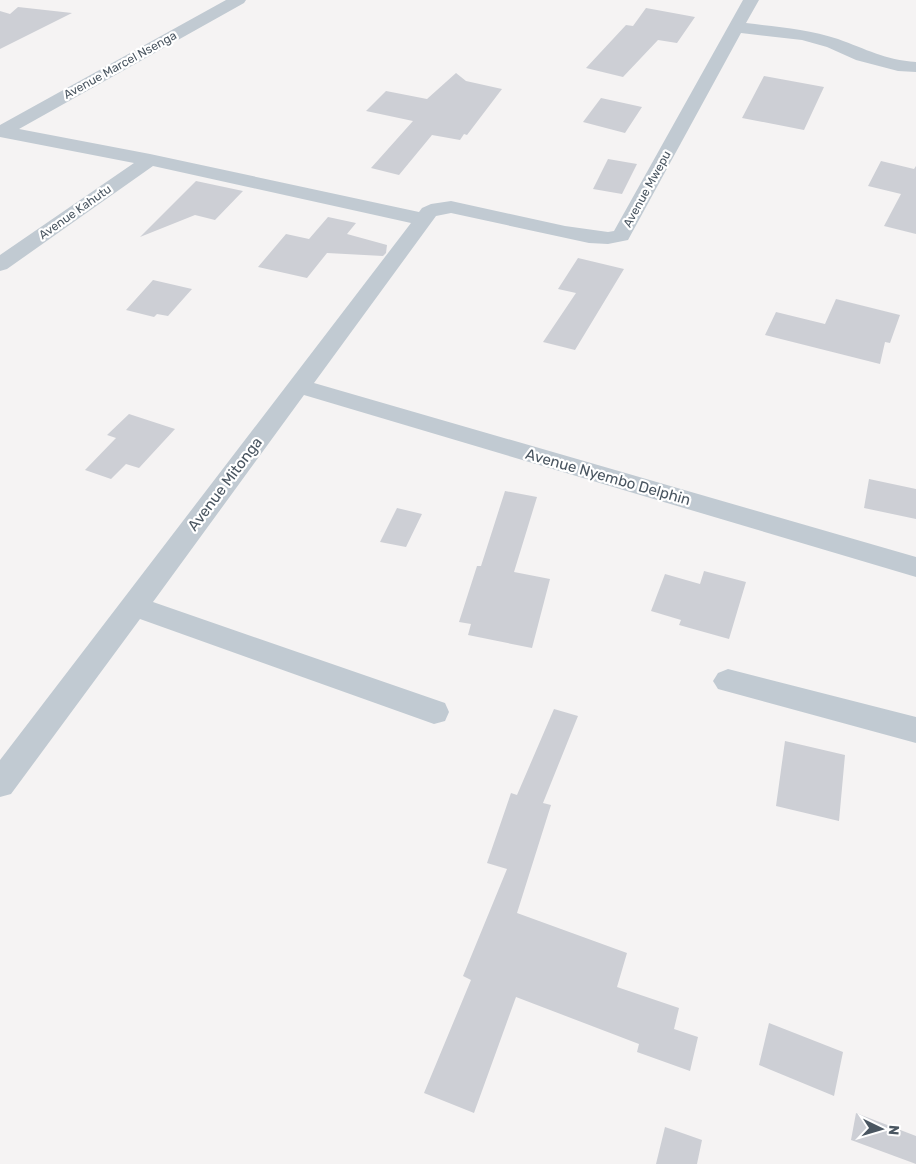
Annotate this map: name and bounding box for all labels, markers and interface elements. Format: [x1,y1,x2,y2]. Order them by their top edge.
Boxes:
street label: Avenue Marcel Nsenga [61,28,179,102]
street label: Avenue Mwepu [620,148,674,230]
street label: Avenue Kahutu [36,182,114,242]
street label: Avenue Mitonga [184,434,266,534]
street label: Avenue Nyembo Delphin [523,445,693,509]
north arrow [856,1104,906,1154]
text: N [885,1124,902,1136]

